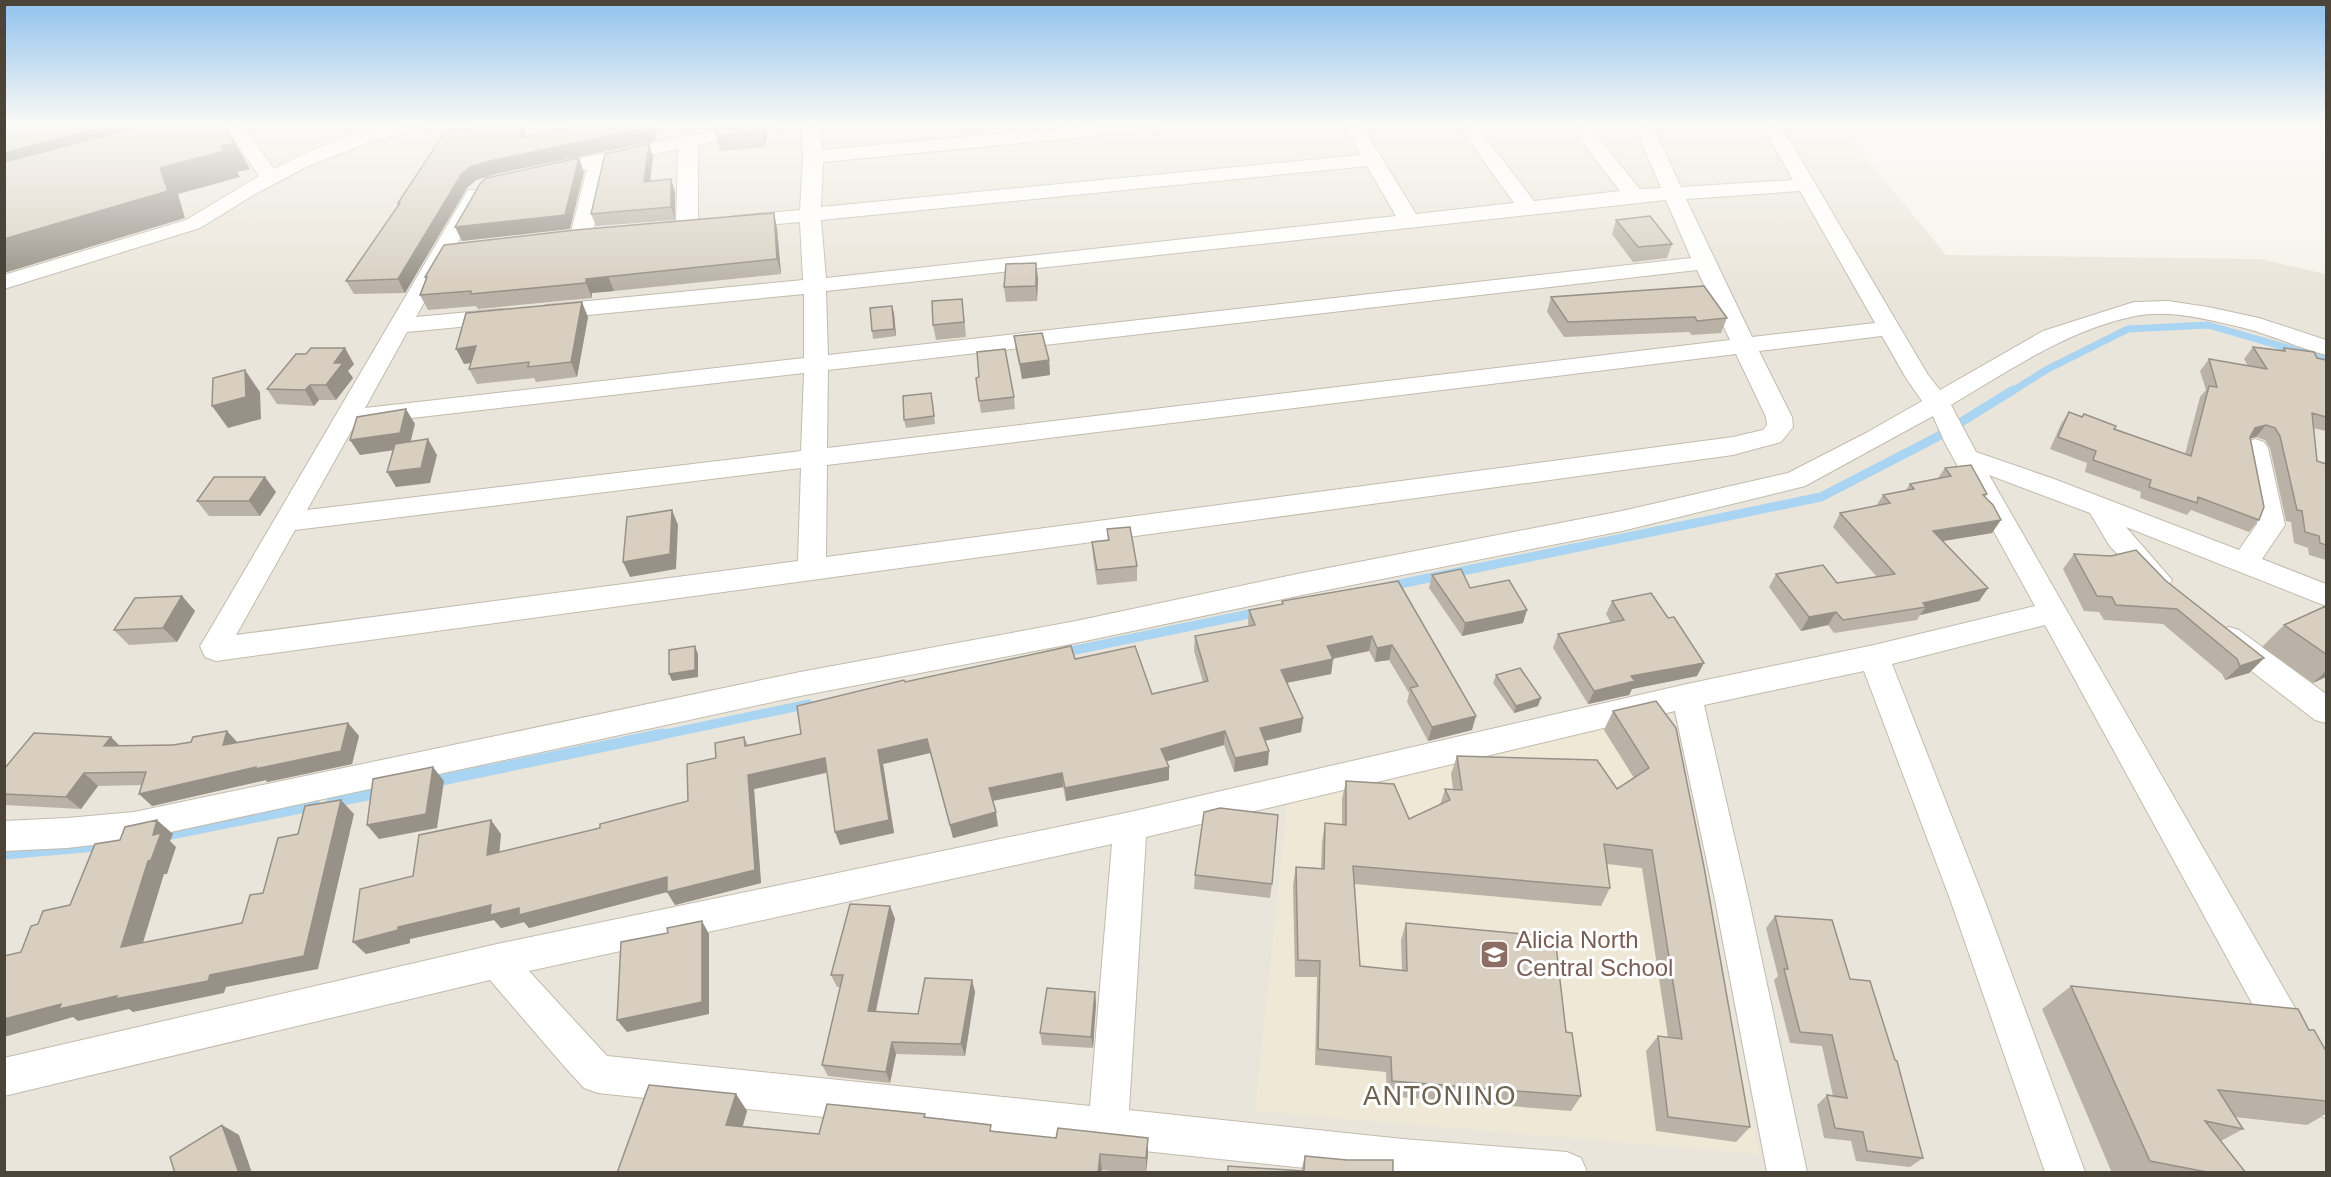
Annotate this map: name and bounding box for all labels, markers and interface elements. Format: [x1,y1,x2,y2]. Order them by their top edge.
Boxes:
place label: Alicia North Central School [1516,926,1673,981]
school or university icon: Alicia North Central School [1479,938,1511,970]
district label: ANTONINO [1363,1081,1517,1111]

